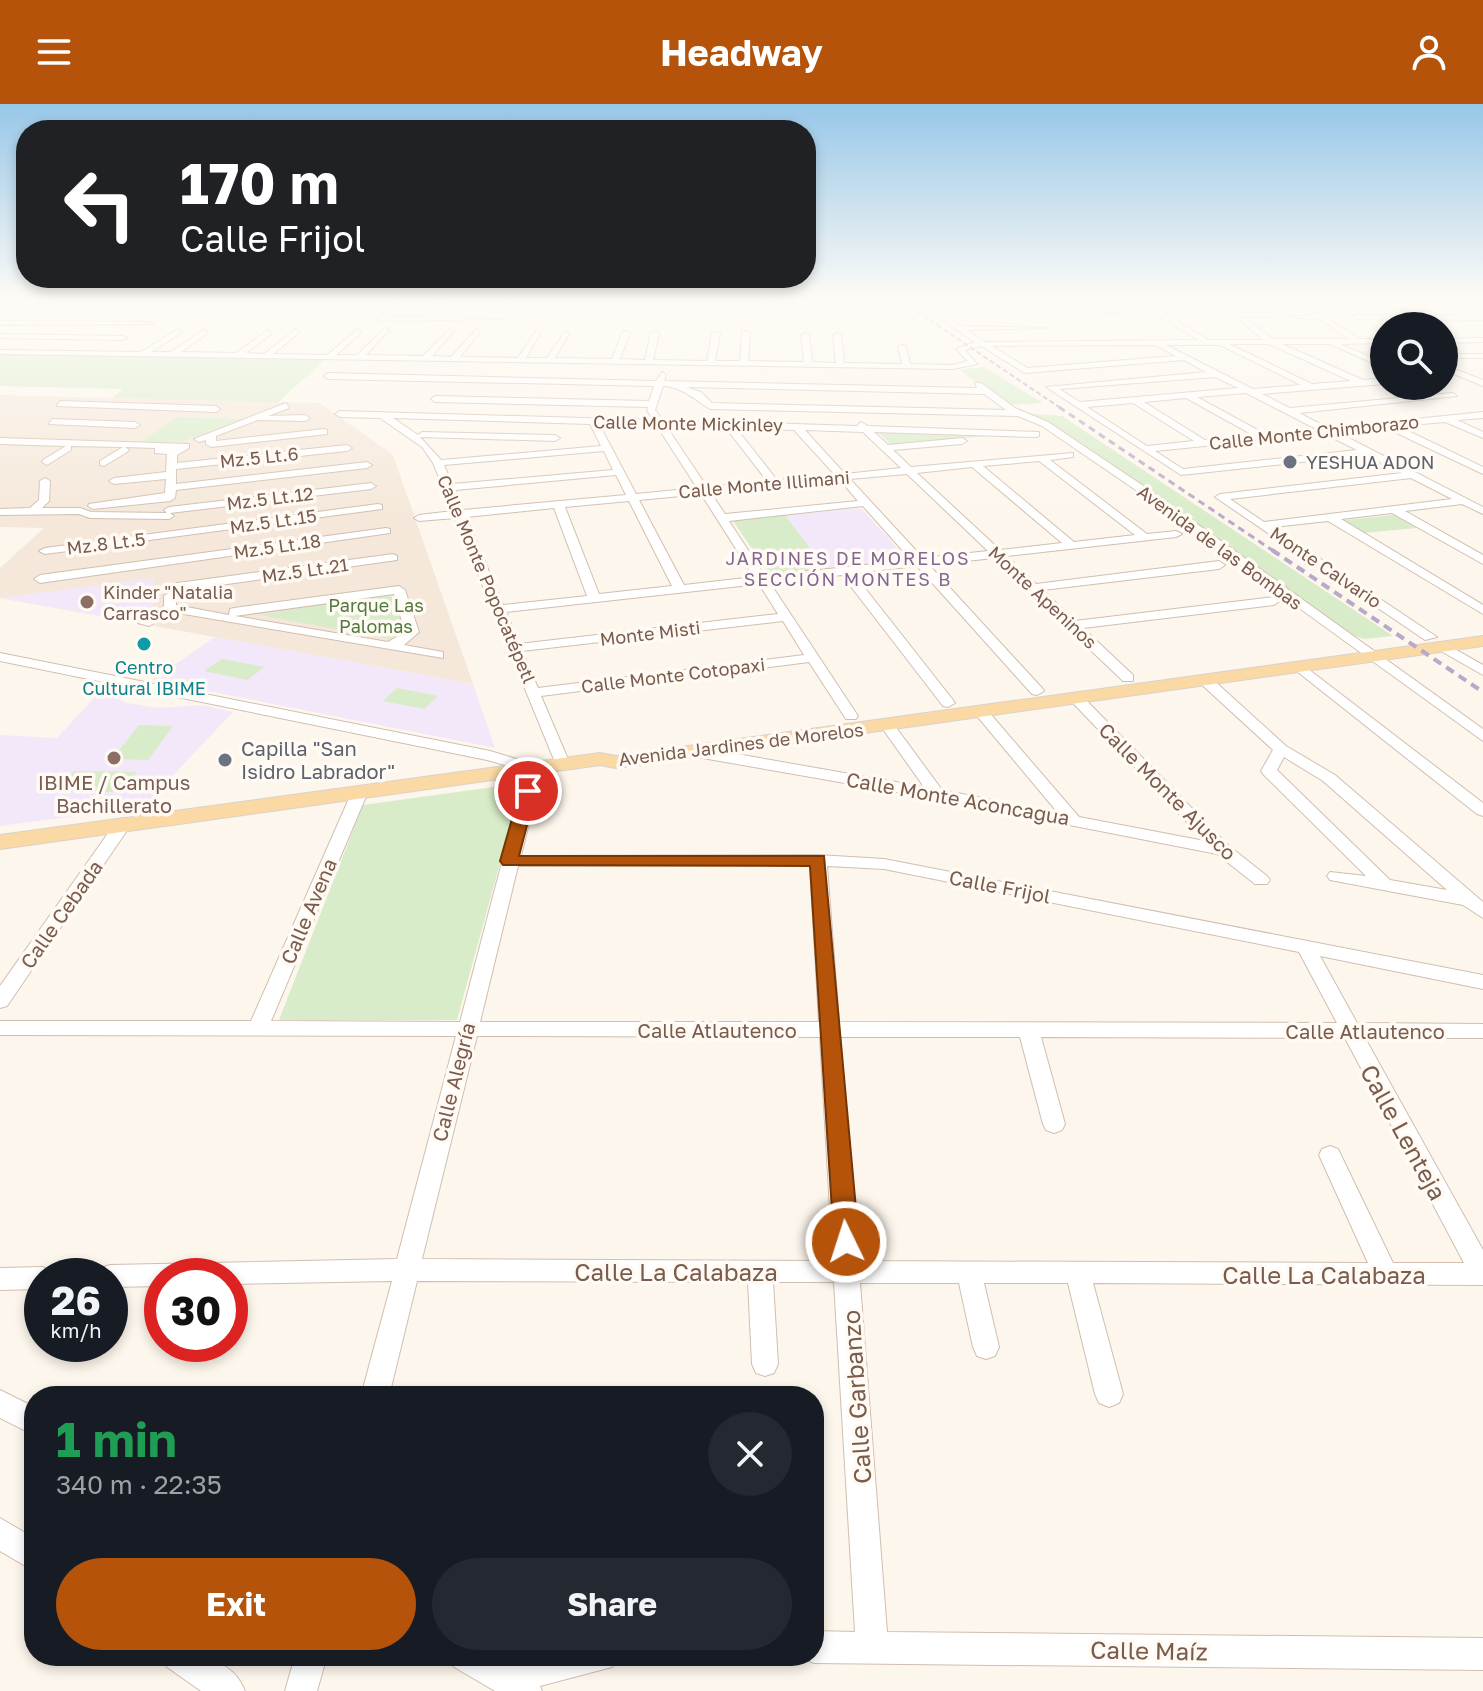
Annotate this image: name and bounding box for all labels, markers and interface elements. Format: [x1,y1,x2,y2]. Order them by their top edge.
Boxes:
icon: menu [32,30,76,74]
icon: person [1407,30,1451,74]
text: Headway [660,31,823,74]
text: 170 m [180,149,339,216]
icon: left [48,152,152,256]
text: Calle Frijol [180,217,365,260]
map controls [1370,312,1458,400]
button: search [1370,312,1458,400]
street label: Calle Monte Mickinley [593,410,783,436]
street label: Calle Monte Chimborazo [1208,410,1420,454]
street label: Mz.5 Lt.6 [219,442,299,472]
place label: YESHUA ADON [1306,451,1435,473]
marker: YESHUA ADON [1281,453,1299,471]
street label: Calle Monte Illimani [677,466,851,502]
street label: Calle Monte Popocatépetl [433,472,541,687]
street label: Avenida de las Bombas [1133,480,1307,614]
street label: Mz.5 Lt.12 [225,482,315,514]
street label: Mz.5 Lt.15 [228,504,318,538]
street label: Monte Calvario [1266,522,1386,612]
street label: Mz.8 Lt.5 [65,527,147,559]
street label: Mz.5 Lt.18 [232,529,322,563]
street label: Monte Apeninos [984,541,1102,653]
district label: JARDINES DE MORELOS SECCIÓN MONTES B [725,547,971,590]
street label: Mz.5 Lt.21 [260,553,350,587]
place label: Kinder "Natalia Carrasco" [103,581,233,624]
marker: Kinder "Natalia Carrasco" [78,593,96,611]
park label: Parque Las Palomas [328,594,424,637]
street label: Monte Misti [598,616,702,650]
marker: Centro Cultural IBIME [135,635,153,653]
street label: Calle Monte Cotopaxi [580,653,766,697]
place label: Centro Cultural IBIME [82,656,206,699]
street label: Calle Monte Ajusco [1094,717,1242,865]
street label: Avenida Jardines de Morelos [617,718,865,770]
place label: Capilla "San Isidro Labrador" [241,736,395,783]
marker: IBIME / Campus Bachillerato [105,749,123,767]
marker: Capilla "San Isidro Labrador" [216,751,234,769]
pin [494,757,562,825]
street label: Calle Monte Aconcagua [844,767,1072,829]
icon: arrive [506,769,550,813]
place label: IBIME / Campus Bachillerato [38,770,190,817]
street label: Calle Cebada [15,855,107,973]
street label: Calle Avena [275,855,341,967]
street label: Calle Frijol [947,864,1053,908]
street label: Calle Atlautenco [637,1018,797,1042]
street label: Calle Atlautenco [1285,1019,1445,1043]
street label: Calle Alegría [427,1020,479,1144]
street label: Calle Lenteja [1355,1059,1453,1205]
position arrow [804,1200,888,1284]
street label: Calle La Calabaza [574,1257,778,1286]
speed limit sign: 30 [144,1258,248,1362]
street label: Calle La Calabaza [1222,1260,1426,1289]
text: 26 [51,1276,101,1324]
street label: Calle Garbanzo [835,1309,877,1485]
text: km/h [51,1318,101,1342]
text: 1 min [56,1410,177,1468]
button: close [708,1412,792,1496]
text: 340 m · 22:35 [56,1469,222,1500]
button: Exit [56,1558,416,1650]
button: Share [432,1558,792,1650]
street label: Calle Maíz [1090,1634,1208,1666]

